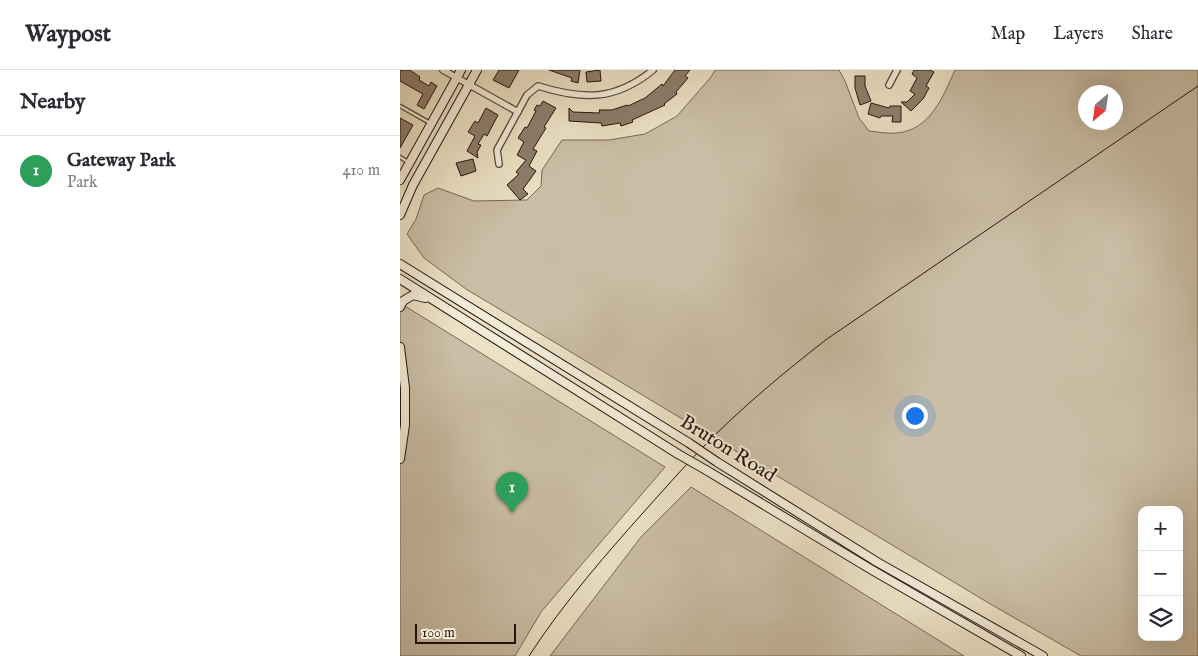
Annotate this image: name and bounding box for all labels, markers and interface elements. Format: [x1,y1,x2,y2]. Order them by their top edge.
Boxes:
text: Waypost [25,19,111,50]
text: Map [991,23,1025,46]
text: Layers [1053,23,1104,46]
text: Share [1132,23,1173,46]
north arrow [1078,85,1123,130]
text: Nearby [20,89,85,116]
text: Gateway Park [67,149,176,173]
text: 1 [33,161,39,181]
text: 410 m [343,161,380,181]
text: Park [67,173,97,193]
your location [902,403,928,429]
street label: Bruton Road [675,410,781,489]
pin: 1 [496,472,528,513]
map controls [1138,506,1183,641]
button: + [1138,506,1183,551]
button: − [1138,551,1183,596]
button: layers [1138,596,1183,641]
scale bar [415,621,516,644]
text: 100 m [422,624,455,642]

